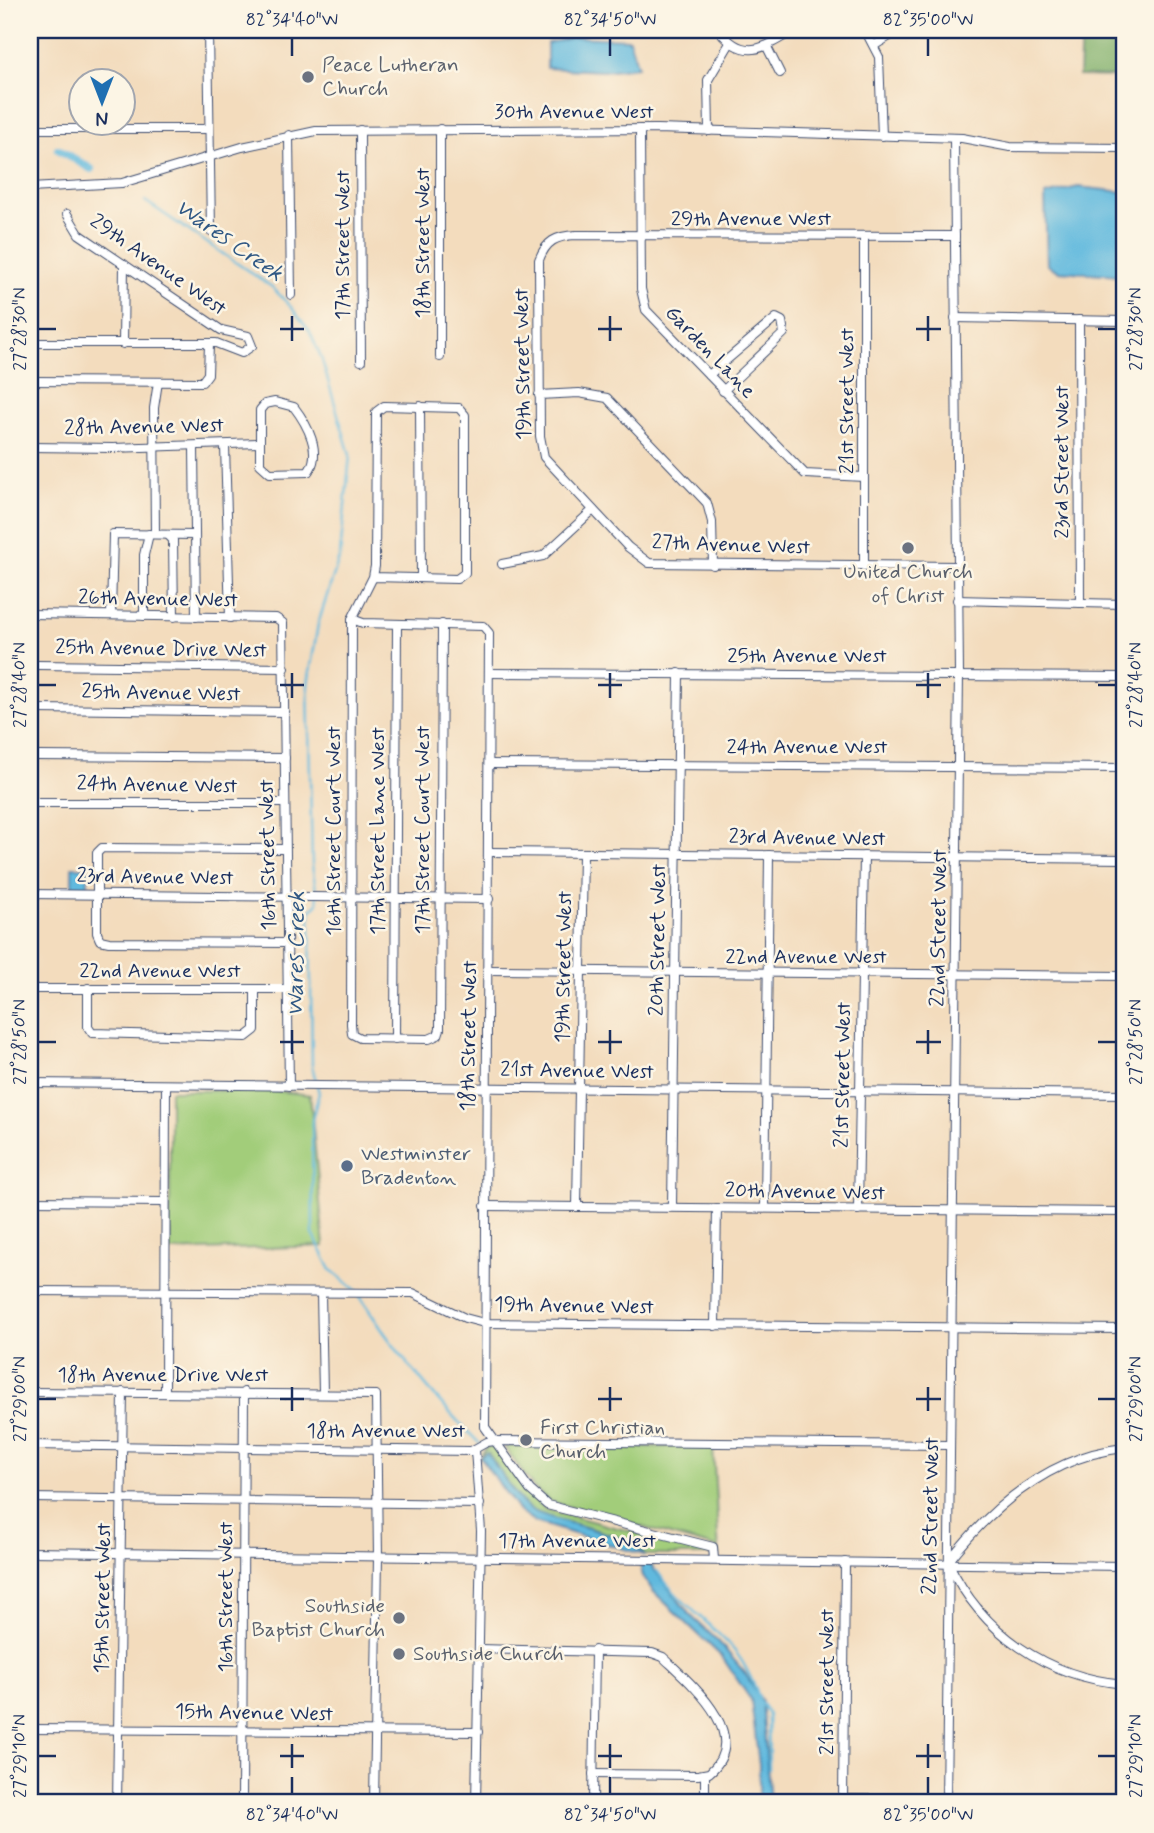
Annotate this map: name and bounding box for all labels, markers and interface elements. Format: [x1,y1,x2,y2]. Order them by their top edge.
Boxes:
text: 82°34'40"W [246,8,338,32]
text: 82°34'50"W [564,8,656,32]
text: 82°35'00"W [883,8,973,32]
place label: Peace Lutheran Church [322,51,459,103]
north arrow [66,66,136,136]
marker: Peace Lutheran Church [300,69,316,85]
street label: 30th Avenue West [494,98,654,126]
text: N [96,105,108,130]
street label: 18th Street West [409,167,437,319]
street label: 17th Street West [329,169,357,320]
water label: Wares Creek [169,193,289,289]
street label: 29th Avenue West [671,205,832,233]
street label: 29th Avenue West [84,207,232,323]
text: 27°28'30"N [8,287,32,371]
street label: 19th Street West [508,287,538,440]
text: 27°28'30"N [1124,287,1148,371]
street label: Garden Lane [658,299,762,405]
street label: 21st Street West [833,327,861,474]
street label: 23rd Street West [1048,385,1076,539]
street label: 28th Avenue West [64,412,225,442]
street label: 27th Avenue West [651,528,811,562]
marker: United Church of Christ [900,540,916,556]
place label: United Church of Christ [843,558,973,610]
street label: 26th Avenue West [78,584,239,614]
street label: 25th Avenue Drive West [55,633,268,665]
text: 27°28'40"N [8,642,32,728]
street label: 25th Avenue West [727,642,887,670]
text: 27°28'40"N [1124,642,1148,728]
street label: 25th Avenue West [81,678,241,708]
street label: 17th Street Court West [409,725,437,934]
street label: 16th Street Court West [320,726,348,936]
street label: 17th Street Lane West [364,727,392,935]
street label: 24th Avenue West [727,733,888,761]
street label: 24th Avenue West [76,770,238,800]
street label: 16th Street West [253,779,283,931]
street label: 23rd Avenue West [728,823,886,853]
street label: 22nd Street West [924,848,954,1007]
street label: 23rd Avenue West [76,862,234,892]
street label: 20th Street West [643,863,673,1016]
street label: 19th Street West [549,890,579,1043]
water label: Wares Creek [281,891,313,1017]
street label: 22nd Avenue West [725,943,887,971]
street label: 22nd Avenue West [79,957,241,985]
street label: 18th Street West [454,960,484,1112]
text: 27°28'50"N [8,999,32,1085]
text: 27°28'50"N [1124,999,1148,1085]
street label: 21st Street West [828,1001,858,1148]
street label: 21st Avenue West [500,1056,655,1086]
place label: Westminster Bradenton [361,1140,471,1192]
marker: Westminster Bradenton [339,1158,355,1174]
street label: 20th Avenue West [725,1177,886,1207]
street label: 19th Avenue West [494,1291,655,1321]
text: 27°29'00"N [8,1356,32,1442]
text: 27°29'00"N [1124,1356,1148,1442]
street label: 18th Avenue Drive West [57,1361,269,1389]
place label: First Christian Church [540,1414,665,1466]
street label: 18th Avenue West [307,1417,466,1445]
marker: First Christian Church [518,1432,534,1448]
street label: 22nd Street West [916,1436,946,1595]
street label: 16th Street West [212,1521,240,1673]
street label: 15th Street West [88,1522,118,1674]
street label: 17th Avenue West [498,1527,656,1555]
place label: Southside Baptist Church [252,1592,385,1644]
street label: 21st Street West [813,1608,841,1755]
marker: Southside Baptist Church [391,1610,407,1626]
place label: Southside Church [413,1640,564,1668]
marker: Southside Church [391,1646,407,1662]
street label: 15th Avenue West [175,1698,334,1728]
text: 27°29'10"N [8,1714,32,1798]
text: 27°29'10"N [1124,1714,1148,1798]
text: 82°34'40"W [246,1803,338,1827]
text: 82°34'50"W [564,1803,656,1827]
text: 82°35'00"W [883,1803,973,1827]

